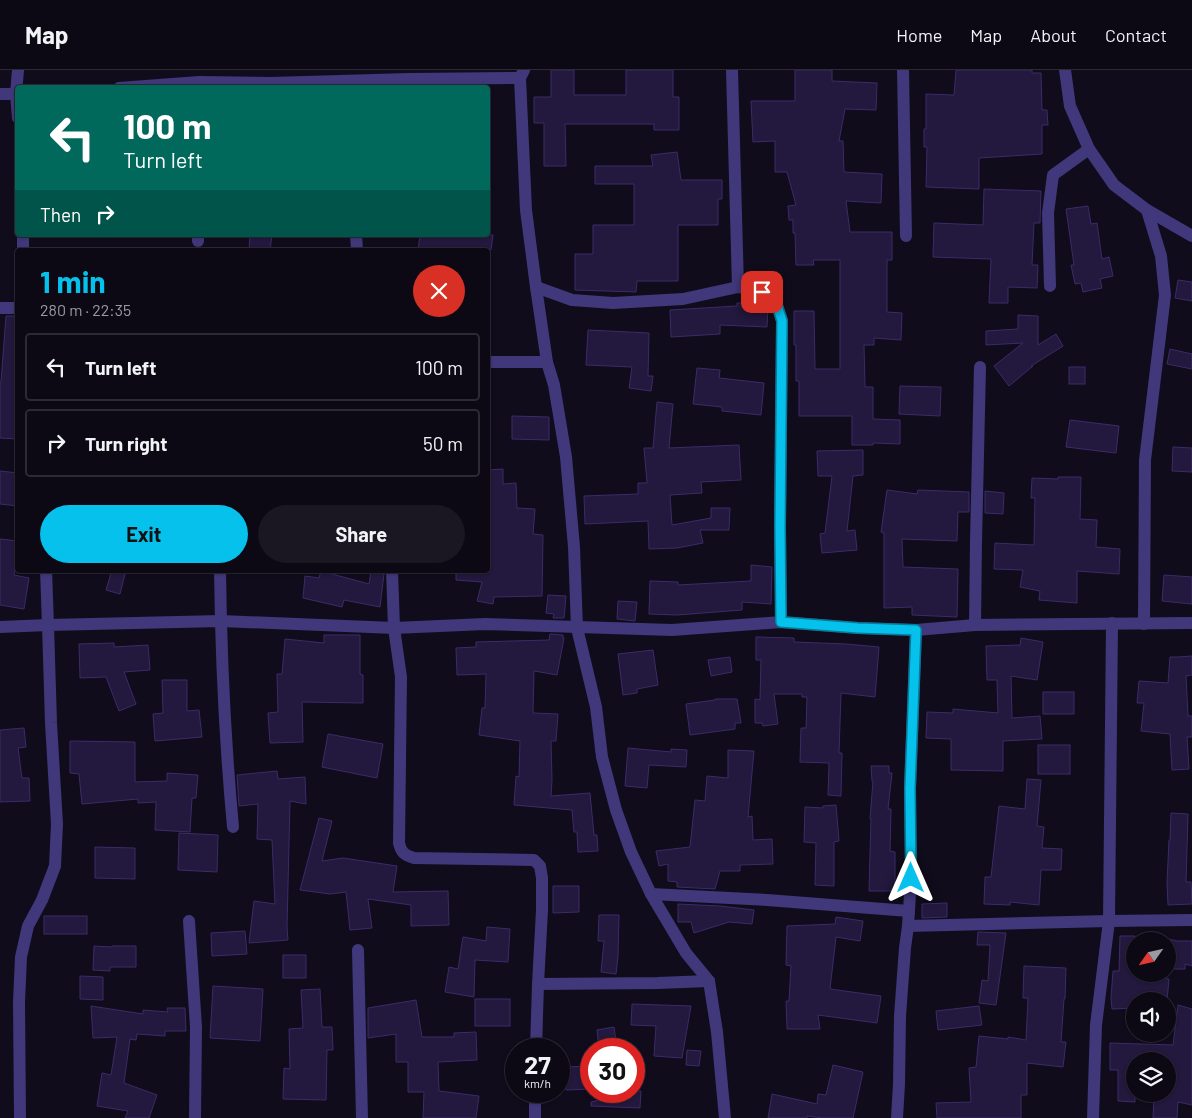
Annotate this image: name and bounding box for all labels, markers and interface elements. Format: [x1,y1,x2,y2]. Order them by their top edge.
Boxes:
text: Map [25,20,68,49]
text: Home [896,24,942,46]
text: Map [970,24,1002,46]
text: About [1030,24,1077,46]
text: Contact [1105,24,1167,46]
text: 100 m [123,104,212,146]
icon: left [40,105,105,170]
text: Turn left [123,146,203,172]
icon: right [91,200,119,228]
text: Then [40,203,81,226]
text: 1 min [40,263,106,299]
button: close [413,265,465,317]
pin [741,271,783,313]
icon: arrive [748,278,776,306]
text: 280 m · 22:35 [40,300,131,319]
icon: left [42,353,70,381]
text: Turn left [85,356,156,379]
text: 100 m [415,356,463,379]
icon: right [42,429,70,457]
text: Turn right [85,432,167,455]
text: 50 m [423,432,463,455]
button: Exit [40,505,248,563]
button: Share [258,505,465,563]
position arrow [884,851,936,903]
north arrow [1126,932,1176,982]
map controls [1126,932,1176,1102]
button: sound [1126,992,1176,1042]
speed limit sign: 30 [580,1038,645,1103]
text: 27 [524,1049,551,1079]
button: layers [1126,1052,1176,1102]
text: km/h [524,1076,551,1090]

